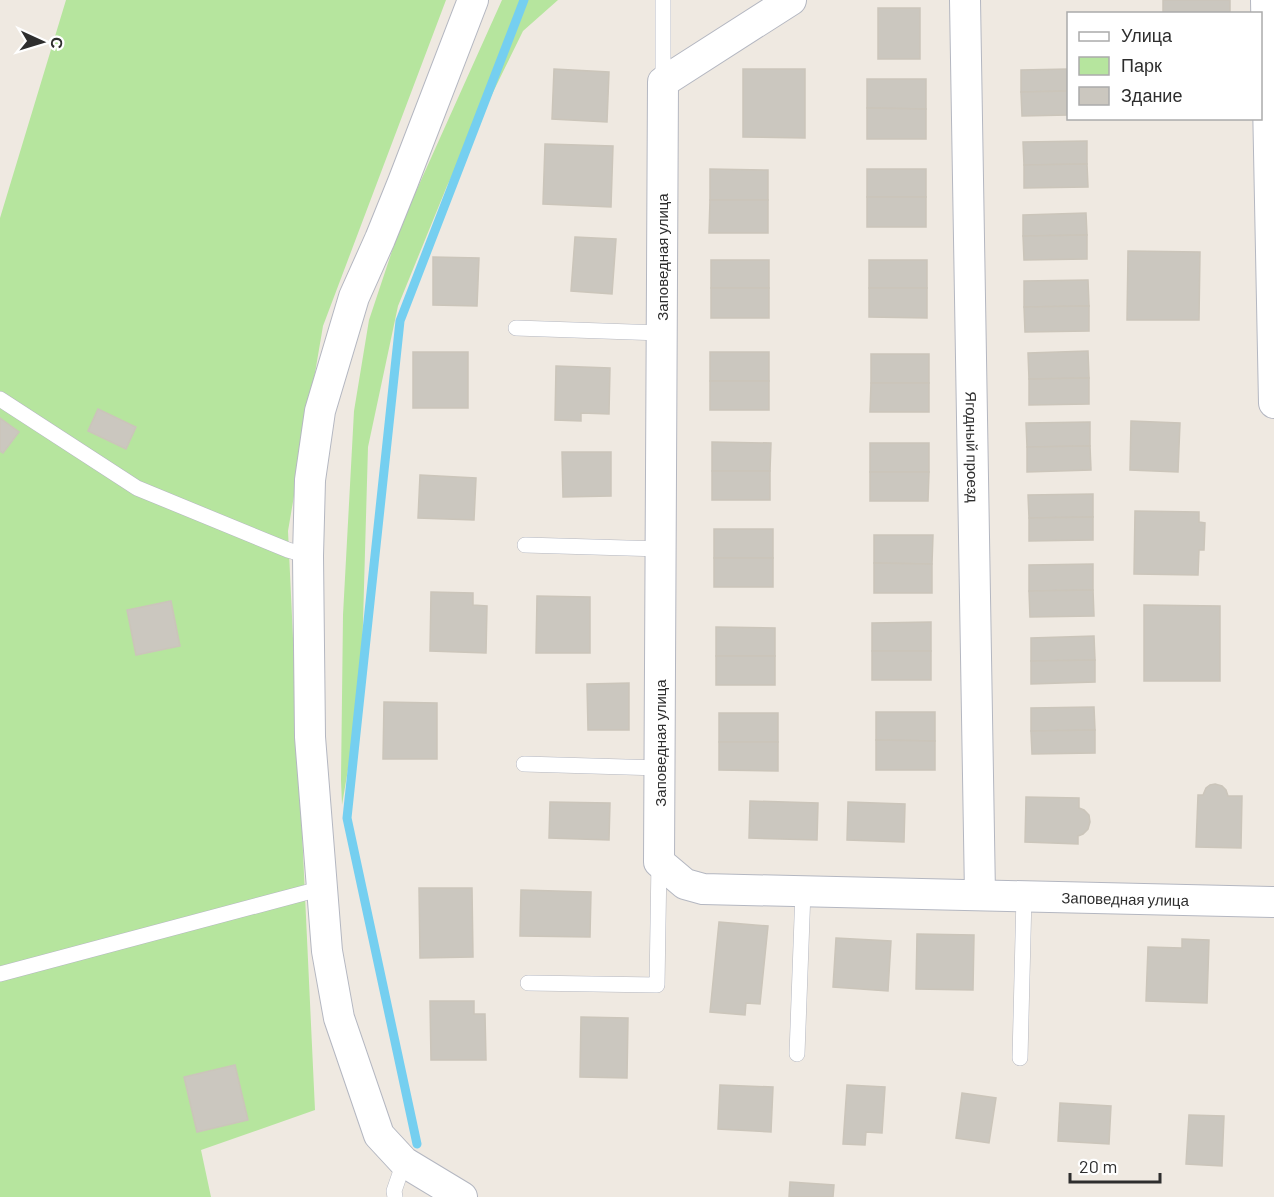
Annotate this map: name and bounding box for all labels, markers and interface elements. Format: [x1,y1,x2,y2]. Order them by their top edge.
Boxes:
north arrow [12,12,72,72]
legend [1067,12,1262,120]
text: Улица [1121,24,1173,46]
text: С [48,37,67,50]
text: Парк [1121,54,1162,76]
text: Здание [1121,84,1182,106]
street label: Заповедная улица [653,193,671,321]
street label: Ягодный проезд [963,391,982,503]
street label: Заповедная улица [651,679,669,807]
street label: Заповедная улица [1061,888,1190,909]
scale bar [1070,1146,1160,1184]
text: 20 m [1079,1155,1117,1177]

